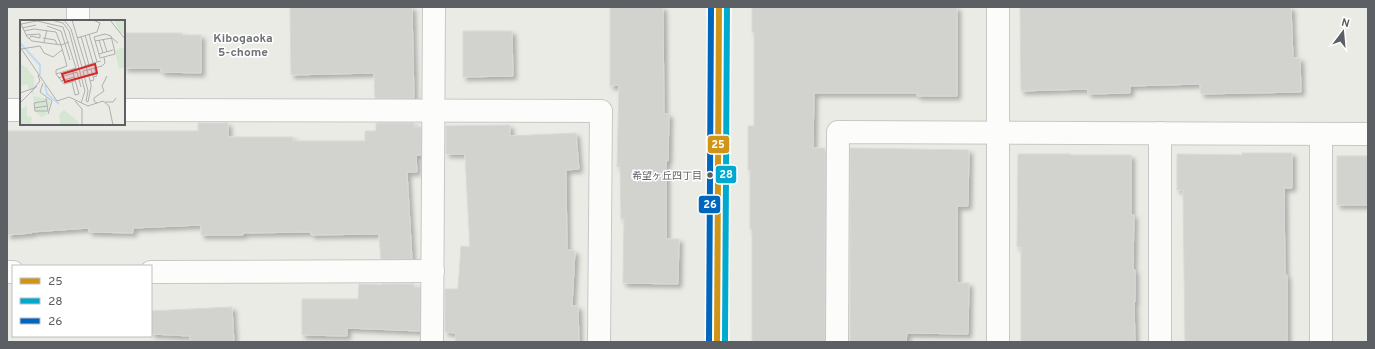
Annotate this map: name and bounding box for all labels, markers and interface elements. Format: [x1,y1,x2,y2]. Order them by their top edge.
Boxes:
north arrow [1323,12,1363,52]
text: N [1340,16,1351,31]
inset map [20,20,125,125]
district label: Kibogaoka 5-chome [213,31,273,61]
line badge: 25 [707,135,730,154]
text: 25 [711,138,725,152]
line badge: 28 [715,165,737,184]
text: 28 [719,168,733,182]
place label: 希望ヶ丘四丁目 [632,170,702,183]
marker: 希望ヶ丘四丁目 [705,170,715,180]
line badge: 26 [698,195,721,214]
text: 26 [703,198,717,212]
legend [12,265,152,337]
text: 25 [48,274,63,290]
text: 28 [48,294,63,310]
text: 26 [48,314,63,330]

